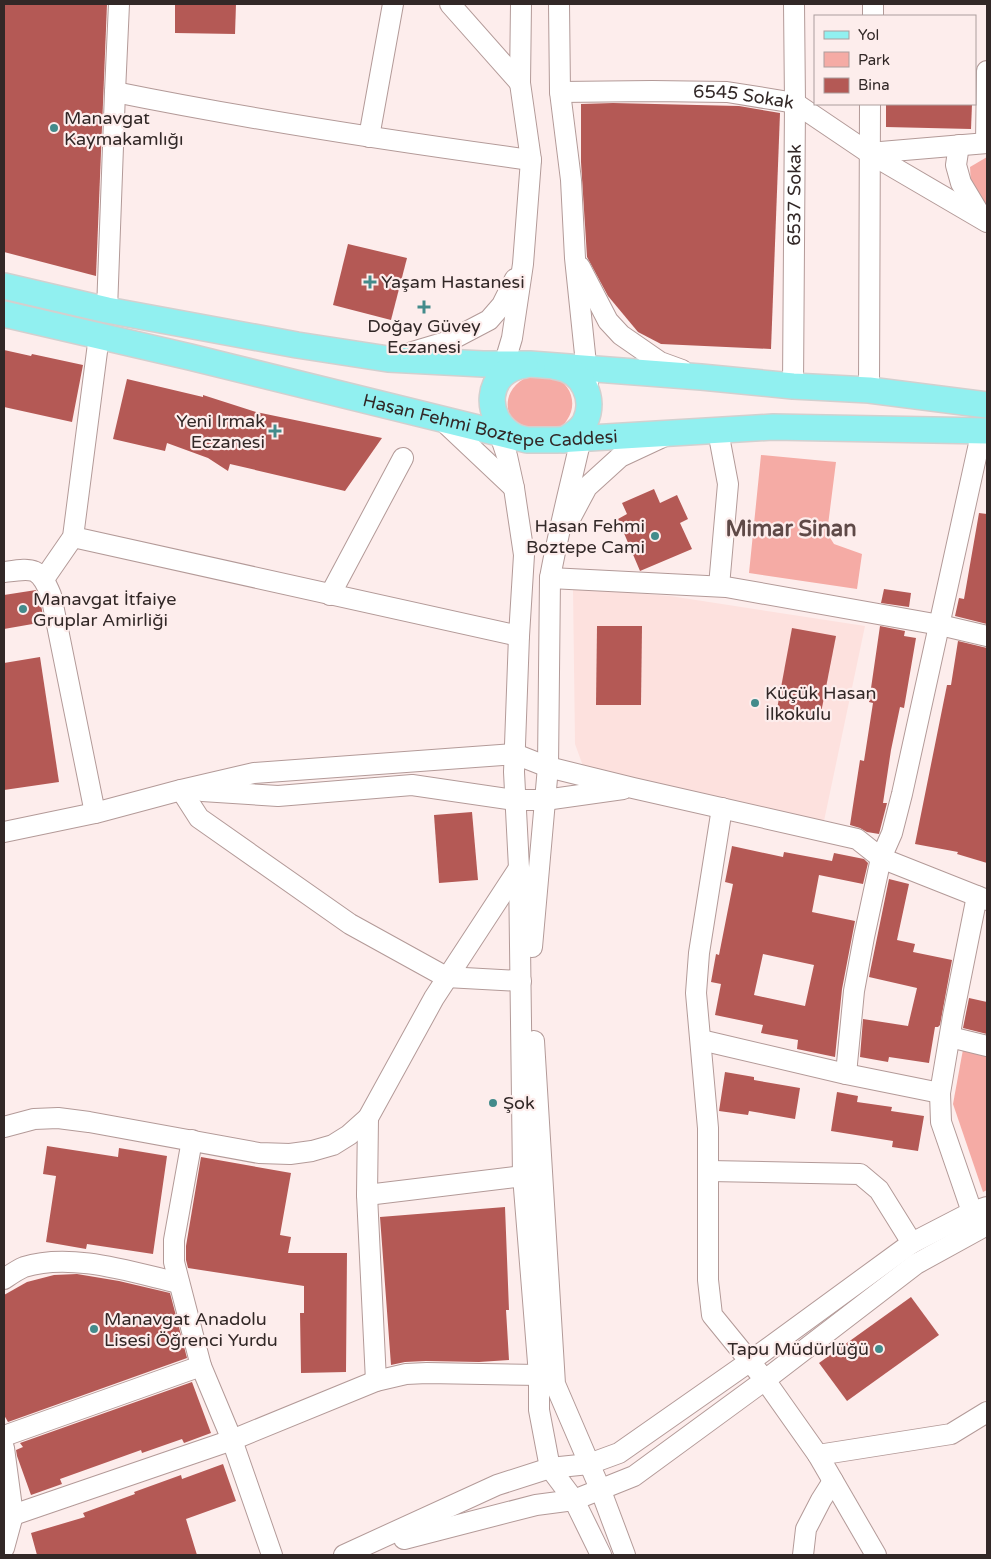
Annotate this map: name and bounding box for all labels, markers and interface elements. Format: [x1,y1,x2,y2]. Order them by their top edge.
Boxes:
legend [814,15,976,105]
text: Yol [858,26,879,44]
text: Park [858,51,890,69]
text: Bina [858,76,890,94]
street label: 6545 Sokak [693,81,796,114]
place label: Manavgat Kaymakamlığı [64,107,183,150]
marker: Manavgat Kaymakamlığı [48,122,60,134]
street label: 6537 Sokak [783,144,806,246]
place label: Yaşam Hastanesi [381,271,525,293]
marker: Yaşam Hastanesi [363,275,377,289]
marker: Doğay Güvey Eczanesi [418,301,430,313]
place label: Doğay Güvey Eczanesi [367,315,481,358]
street label: Hasan Fehmi Boztepe Caddesi [361,389,618,451]
place label: Yeni Irmak Eczanesi [176,410,265,453]
marker: Yeni Irmak Eczanesi [269,425,281,437]
place label: Hasan Fehmi Boztepe Cami [526,515,645,558]
district label: Mimar Sinan [725,516,857,542]
marker: Hasan Fehmi Boztepe Cami [649,530,661,542]
place label: Manavgat İtfaiye Gruplar Amirliği [33,588,176,631]
marker: Manavgat İtfaiye Gruplar Amirliği [17,603,29,615]
place label: Küçük Hasan İlkokulu [765,682,877,725]
marker: Küçük Hasan İlkokulu [749,697,761,709]
place label: Şok [503,1092,535,1114]
marker: Şok [487,1097,499,1109]
place label: Manavgat Anadolu Lisesi Öğrenci Yurdu [104,1308,278,1351]
marker: Manavgat Anadolu Lisesi Öğrenci Yurdu [88,1323,100,1335]
place label: Tapu Müdürlüğü [727,1338,869,1360]
marker: Tapu Müdürlüğü [873,1343,885,1355]

